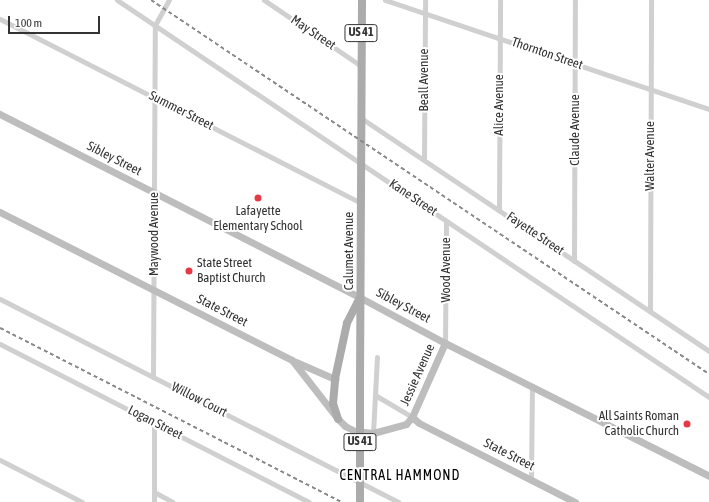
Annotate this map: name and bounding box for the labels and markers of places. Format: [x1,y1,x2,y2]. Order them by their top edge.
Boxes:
marker: Lafayette Elementary School [253,193,263,203]
place label: Lafayette Elementary School [213,204,303,235]
place label: State Street Baptist Church [197,256,266,287]
marker: State Street Baptist Church [184,266,194,276]
place label: All Saints Roman Catholic Church [599,409,679,440]
marker: All Saints Roman Catholic Church [682,419,692,429]

